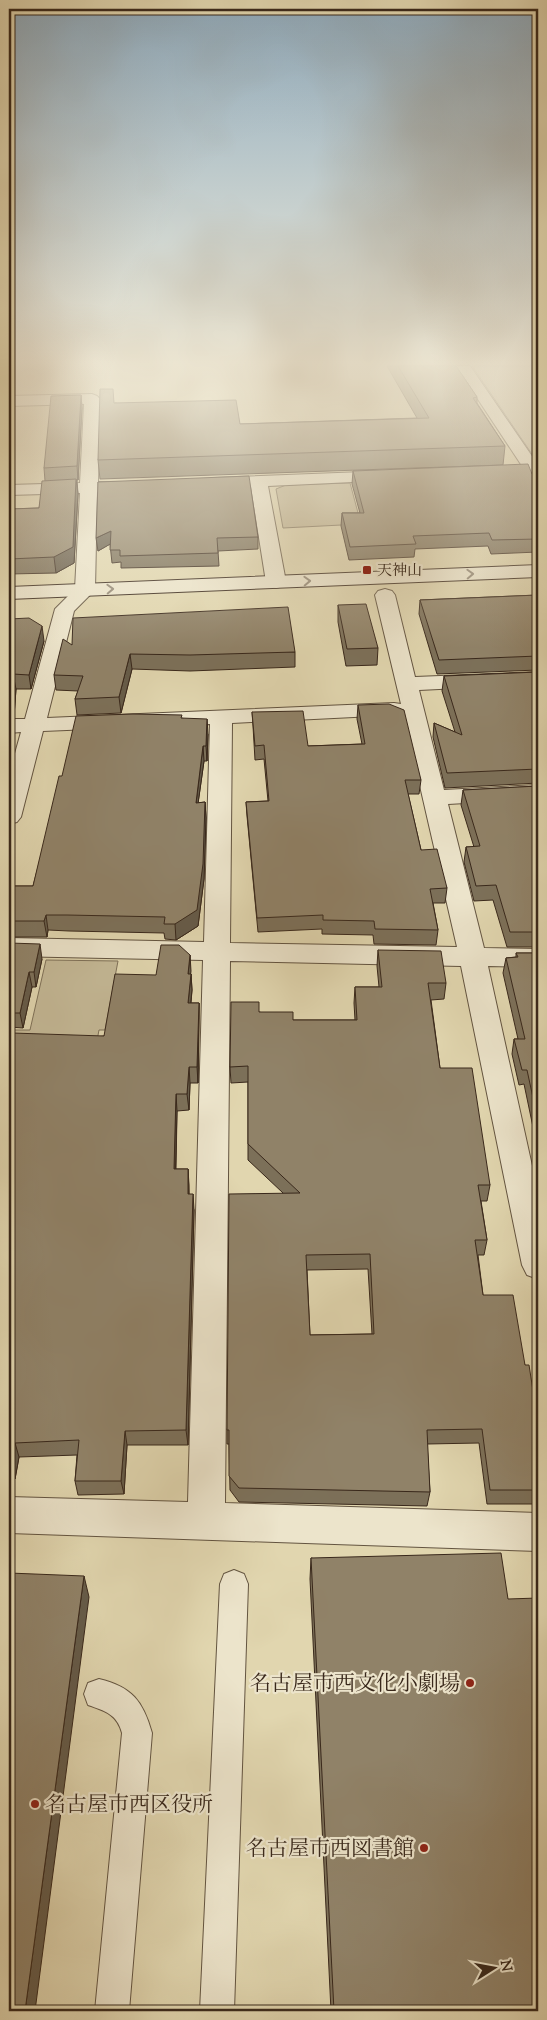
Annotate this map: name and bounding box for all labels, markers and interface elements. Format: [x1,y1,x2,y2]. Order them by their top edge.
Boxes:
place label: 天神山 [377,561,422,582]
marker: 天神山 [361,564,373,576]
one-way arrow [466,568,474,579]
one-way arrow [303,575,311,586]
one-way arrow [106,584,114,594]
place label: 名古屋市西文化小劇場 [250,1670,460,1700]
marker: 名古屋市西文化小劇場 [464,1677,476,1689]
place label: 名古屋市西区役所 [45,1791,213,1821]
marker: 名古屋市西区役所 [29,1798,41,1810]
place label: 名古屋市西図書館 [246,1835,414,1865]
marker: 名古屋市西図書館 [418,1842,430,1854]
north arrow [470,1942,520,1992]
text: N [494,1959,516,1973]

